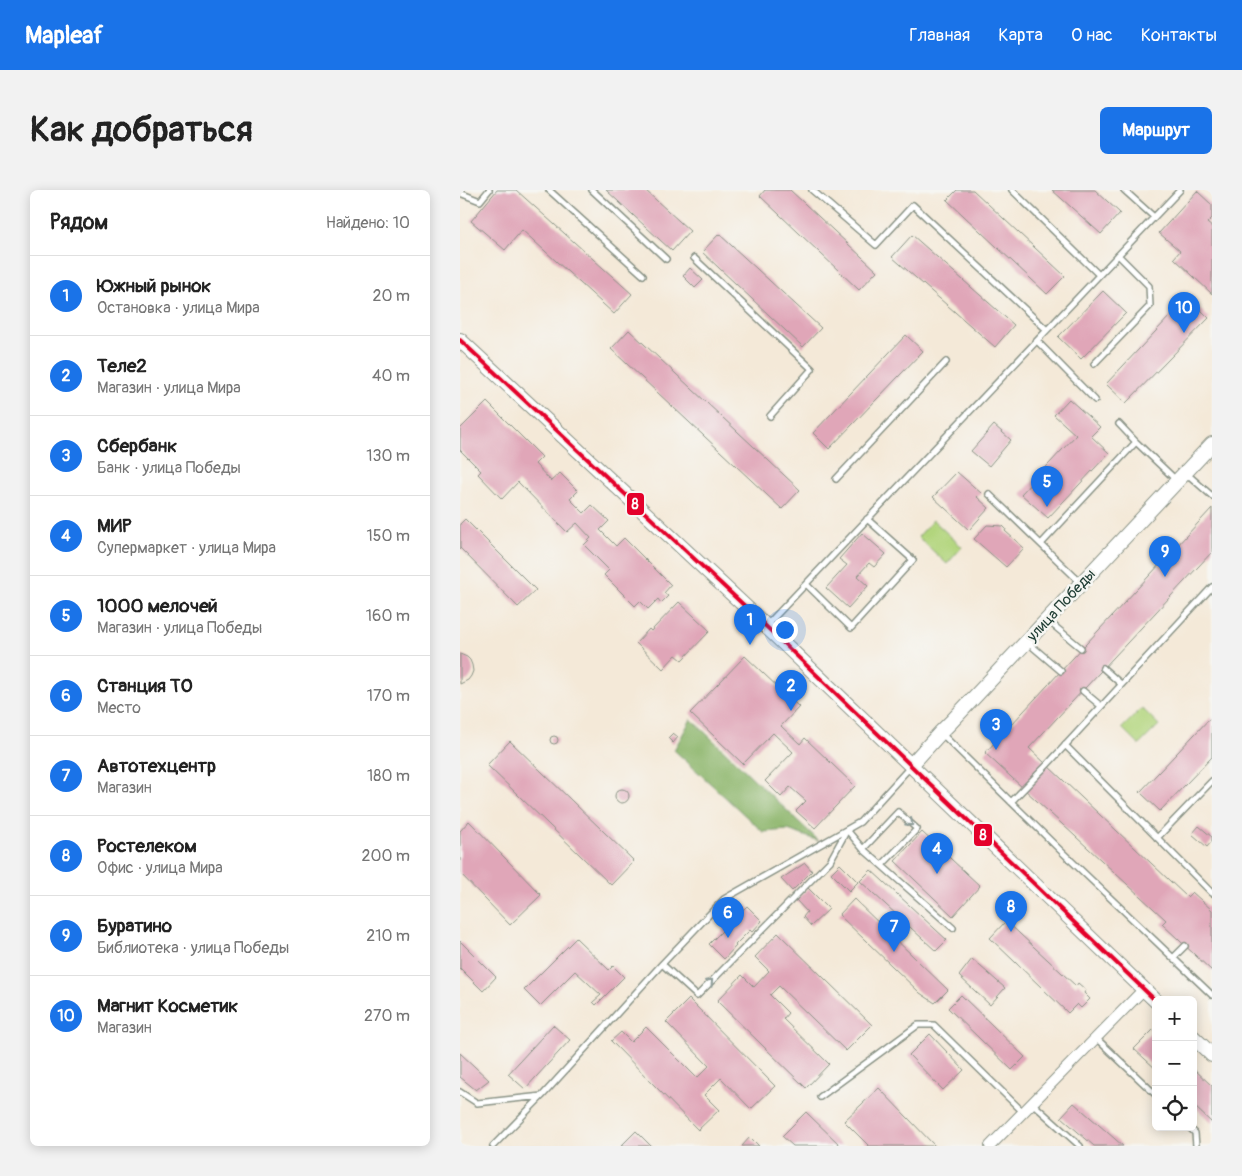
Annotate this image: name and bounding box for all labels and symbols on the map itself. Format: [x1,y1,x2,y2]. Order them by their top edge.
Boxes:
pin: 10 [1168,292,1200,333]
pin: 5 [1031,466,1063,507]
line badge: 8 [626,492,645,516]
text: 8 [631,496,639,513]
pin: 9 [1149,536,1181,577]
street label: улица Победы [1022,565,1100,646]
pin: 1 [734,604,766,645]
your location [772,617,798,643]
pin: 2 [775,670,807,711]
pin: 3 [980,709,1012,750]
one-way arrow [904,817,913,826]
line badge: 8 [973,823,993,847]
text: 8 [979,827,987,844]
pin: 4 [921,833,953,874]
pin: 8 [995,891,1027,932]
pin: 6 [712,897,744,938]
pin: 7 [878,911,910,952]
one-way arrow [704,979,713,988]

